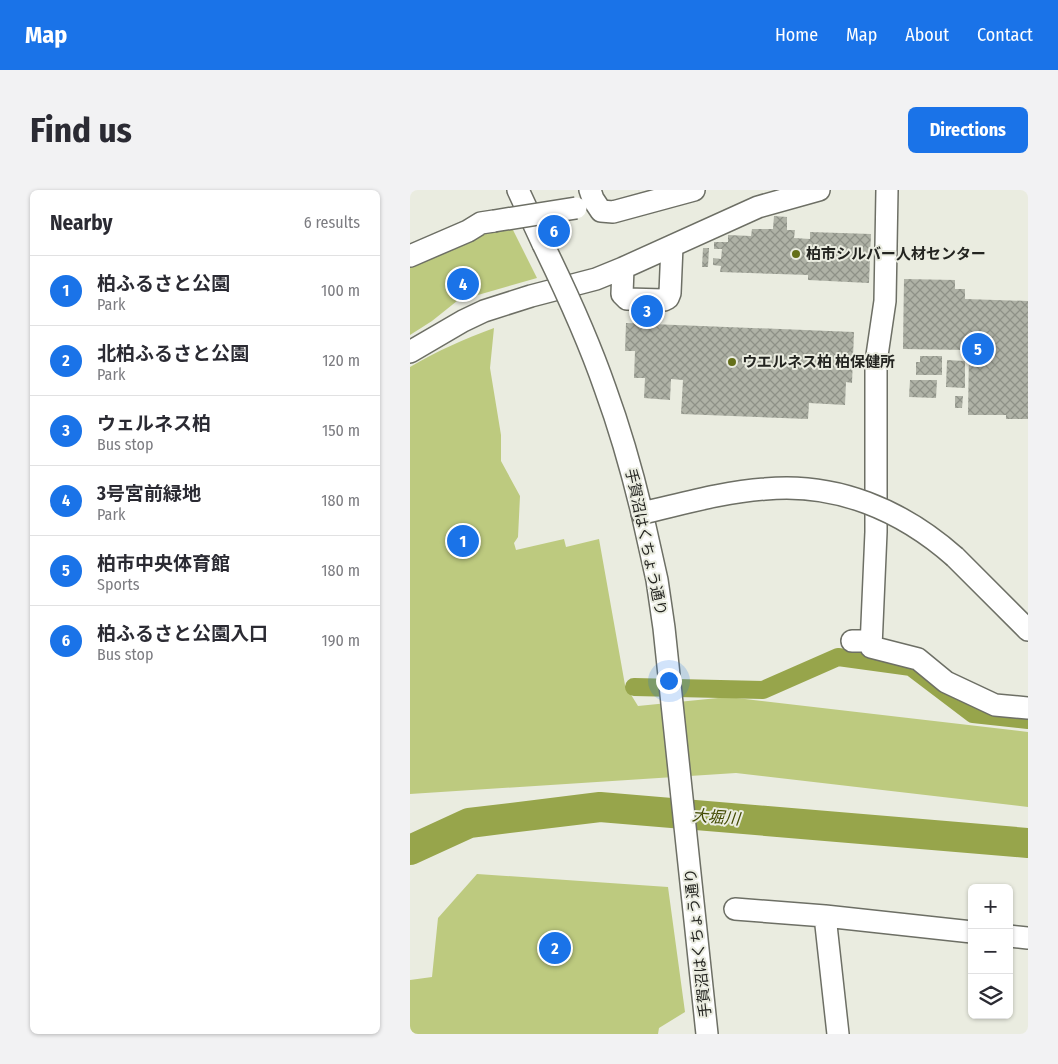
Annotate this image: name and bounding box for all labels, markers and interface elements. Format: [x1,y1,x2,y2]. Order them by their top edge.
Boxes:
text: Map [25,21,67,49]
text: Home [775,24,818,46]
text: Map [846,24,877,46]
text: About [905,24,949,46]
text: Contact [977,24,1033,46]
button: Directions [908,107,1028,153]
text: Find us [30,109,132,151]
text: Nearby [50,210,112,236]
pin: 6 [538,212,570,250]
text: 6 results [304,213,360,232]
place label: 柏市シルバー人材センター [806,245,986,263]
marker: 柏市シルバー人材センター [790,248,802,260]
pin: 4 [447,265,479,303]
text: 柏ふるさと公園 [97,272,230,295]
text: 1 [63,281,69,300]
text: 100 m [321,281,360,300]
pin: 3 [631,292,663,330]
text: Park [97,295,125,314]
pin: 5 [962,330,994,368]
text: 北柏ふるさと公園 [97,342,249,365]
text: 2 [62,351,70,370]
text: 120 m [322,351,360,370]
place label: ウエルネス柏 柏保健所 [742,353,895,371]
marker: ウエルネス柏 柏保健所 [726,356,738,368]
text: Park [97,365,125,384]
text: ウェルネス柏 [97,412,211,435]
text: 3 [62,421,70,440]
text: 150 m [322,421,360,440]
text: Bus stop [97,435,153,454]
street label: 手賀沼はくちょう通り [622,467,670,617]
text: 3号宮前緑地 [97,482,201,505]
text: 4 [62,491,70,510]
text: 180 m [321,491,360,510]
text: Park [97,505,125,524]
pin: 1 [447,522,479,560]
text: 柏市中央体育館 [97,552,230,575]
text: 5 [62,561,70,580]
text: 180 m [321,561,360,580]
text: Sports [97,575,140,594]
text: 柏ふるさと公園入口 [97,622,268,645]
text: 6 [62,631,70,650]
text: 190 m [322,631,360,650]
text: Bus stop [97,645,153,664]
your location [656,668,682,694]
water label: 大堀川 [691,805,743,829]
street label: 手賀沼はくちょう通り [681,867,715,1019]
map controls [968,884,1013,1019]
button: + [968,884,1013,929]
pin: 2 [539,929,571,967]
button: − [968,929,1013,974]
button: layers [968,974,1013,1019]

